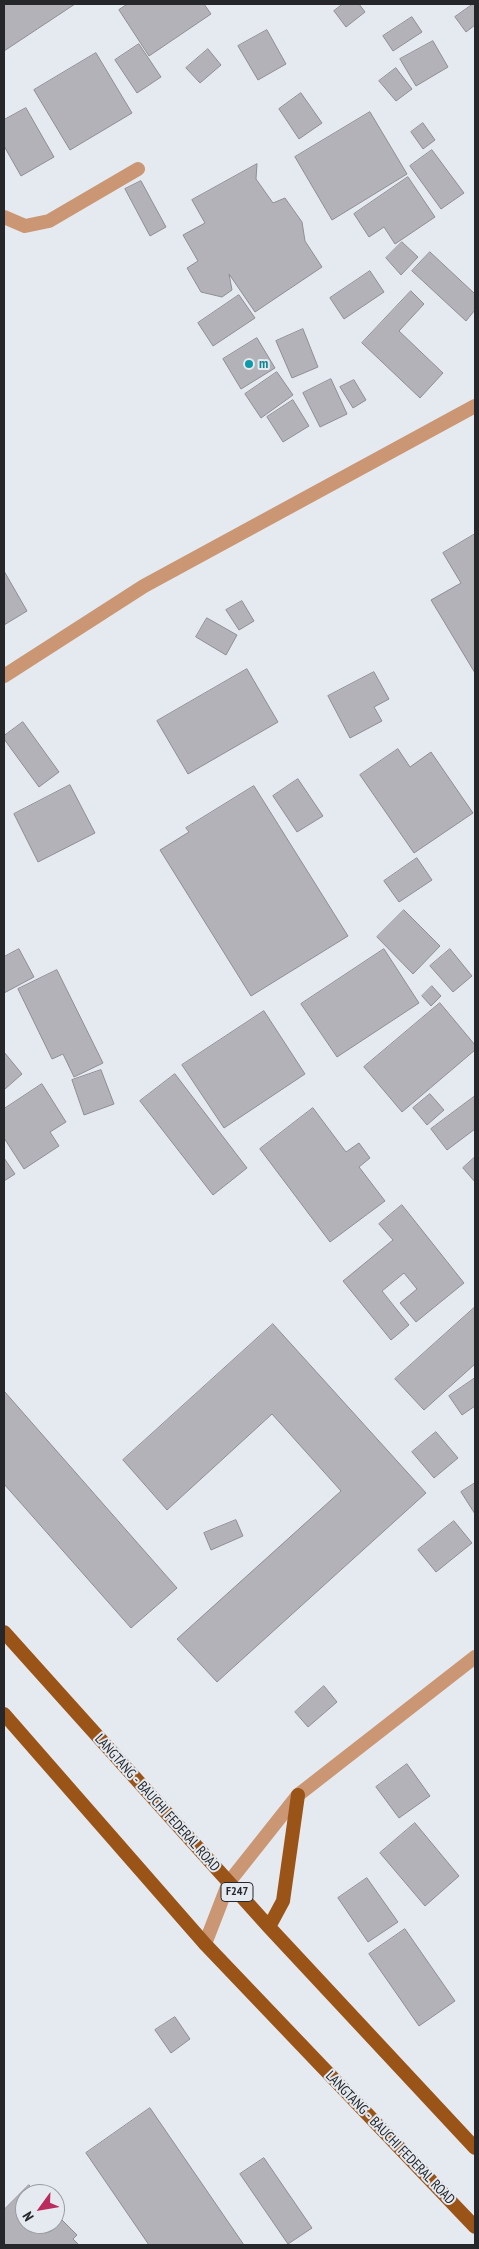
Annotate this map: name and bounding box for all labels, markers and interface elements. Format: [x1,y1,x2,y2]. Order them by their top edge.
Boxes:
place label: m [259,356,268,372]
marker: m [243,358,255,370]
street label: LANGTANG - BAUCHI FEDERAL ROAD [91,1731,223,1875]
road number: F247 [221,1882,253,1901]
street label: LANGTANG - BAUCHI FEDERAL ROAD [322,2068,458,2208]
north arrow [15,2184,65,2234]
text: N [18,2208,38,2224]

